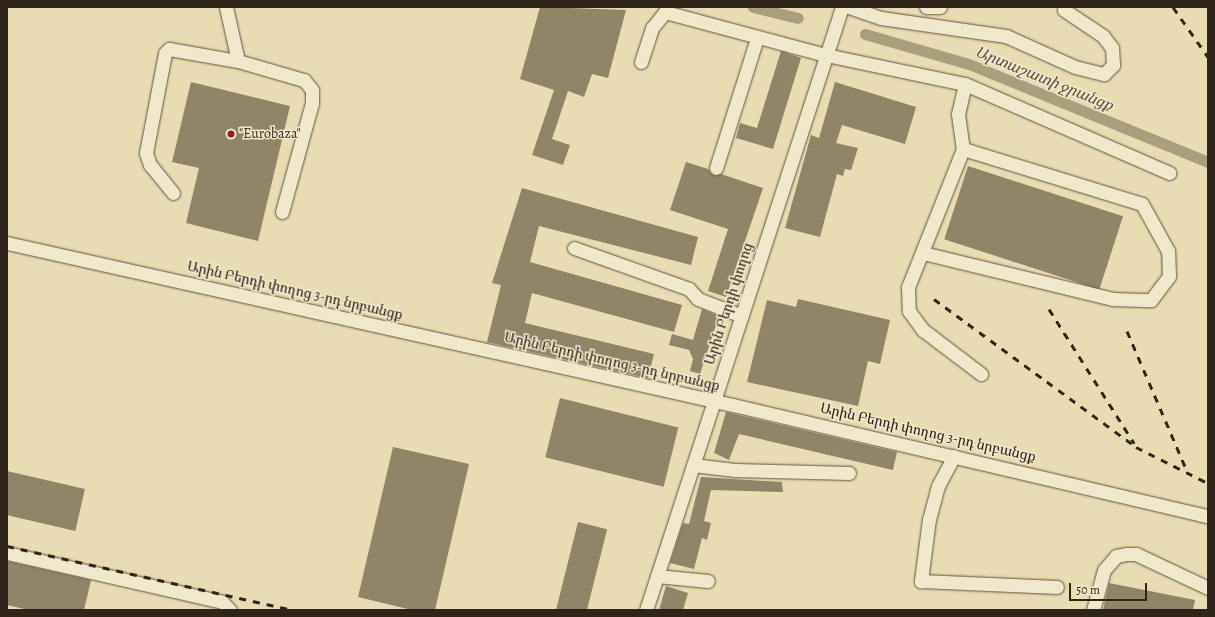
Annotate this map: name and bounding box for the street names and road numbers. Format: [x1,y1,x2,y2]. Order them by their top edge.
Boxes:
street label: Արին Բերդի փողոց [701,241,757,367]
street label: Արին Բերդի փողոց 3-րդ նրբանցք [186,258,404,324]
street label: Արին Բերդի փողոց 3-րդ նրբանցք [503,329,721,395]
street label: Արին Բերդի փողոց 3-րդ նրբանցք [819,400,1037,466]

